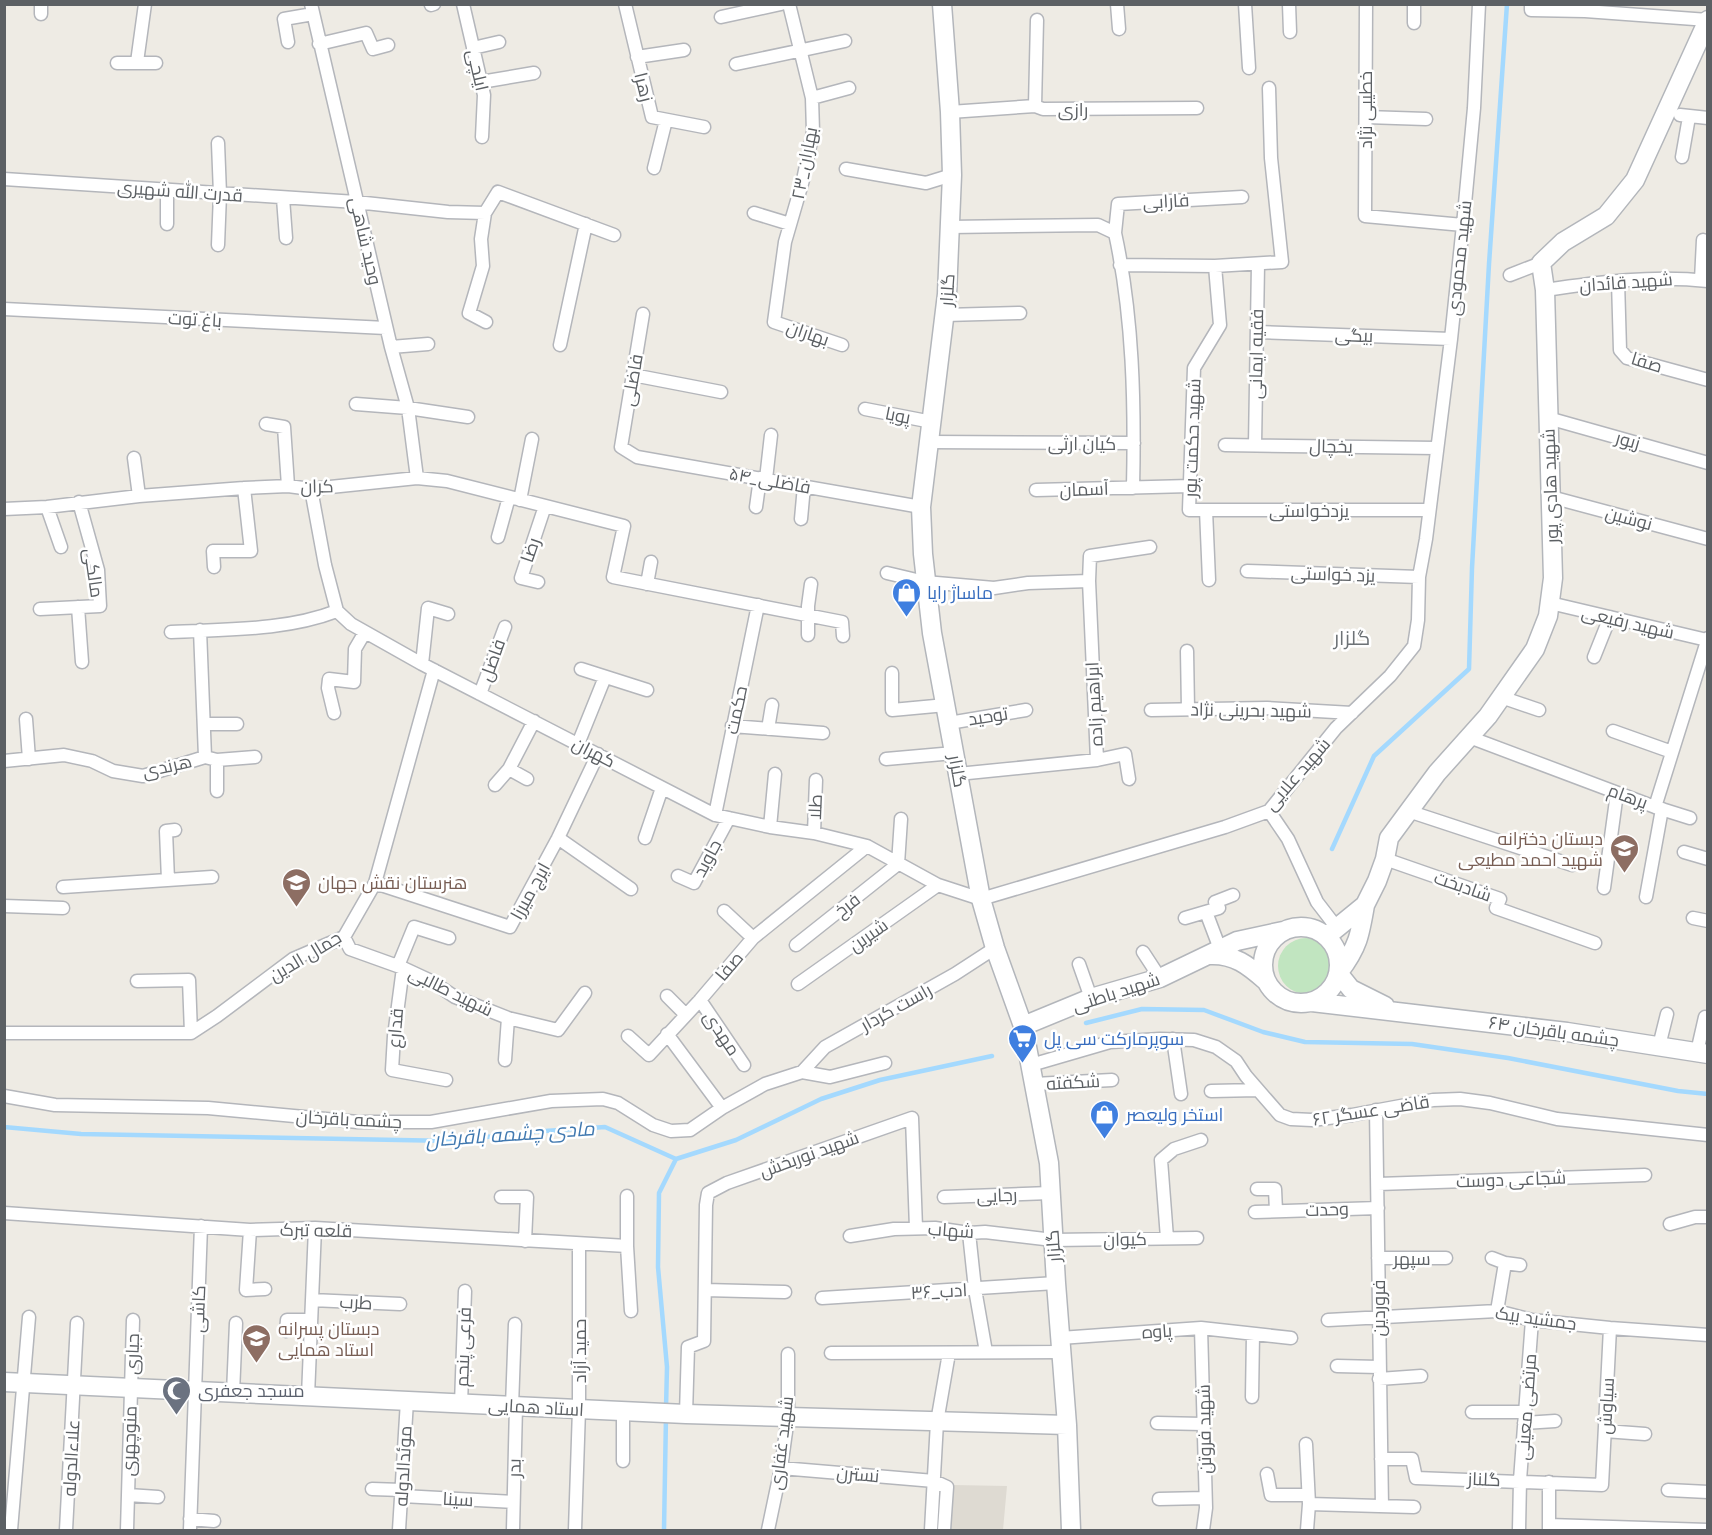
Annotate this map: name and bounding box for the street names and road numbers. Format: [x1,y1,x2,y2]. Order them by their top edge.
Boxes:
street label: ایلچی [461,47,493,93]
street label: زهرا [629,70,658,104]
street label: خطیبی نژاد [1355,71,1377,149]
street label: رازی [1058,99,1088,121]
street label: ۲۳_بهاران [787,125,822,201]
street label: قدرت الله شهیری [116,175,244,207]
street label: فارابی [1142,189,1190,214]
street label: وحید شاهی [345,195,386,287]
street label: شهید محمودی [1442,199,1476,317]
street label: شهید قائدان [1579,268,1674,297]
street label: گلزار [935,273,960,308]
street label: باغ توت [167,307,222,333]
street label: فقیه ایمانی [1245,309,1268,399]
street label: بهاران [784,316,832,351]
street label: بیگی [1334,324,1374,347]
street label: صفا [1629,347,1665,377]
street label: فاضلی [617,352,648,408]
street label: شهید حکمت پور [1179,378,1207,499]
street label: پویا [883,402,913,430]
street label: زیور [1612,426,1643,454]
street label: شهید هادی پور [1537,428,1565,545]
street label: کیان ارثی [1048,433,1116,455]
street label: یخچال [1309,435,1353,459]
street label: ۵۴_فاضلی [727,463,812,498]
street label: کران [300,475,334,498]
street label: آسمان [1059,478,1109,501]
street label: یزدخواستی [1269,500,1349,522]
street label: نوشین [1603,502,1655,535]
street label: رضا [516,535,545,565]
street label: مالکی [79,547,108,599]
street label: یزد خواستی [1290,562,1376,587]
street label: شهید رفیعی [1579,601,1676,644]
street label: فاضل [475,636,510,684]
street label: ابراهیم زاده [1081,661,1109,747]
street label: حکمت [721,684,751,736]
street label: شهید بحرینی نژاد [1190,698,1312,723]
street label: توحید [967,702,1010,730]
street label: کهران [569,732,619,773]
street label: شهید علایی [1260,733,1335,815]
street label: هرندی [140,750,194,783]
street label: گلزار [944,752,971,789]
street label: پرهام [1604,779,1651,815]
street label: طلا [804,794,826,820]
street label: جاوید [688,836,726,881]
street label: ایرج میرزا [506,859,556,924]
street label: شادبخت [1432,866,1494,906]
street label: فرخ [830,888,865,923]
street label: شیرین [844,914,892,957]
street label: جمال الدین [265,926,346,987]
street label: صفا [711,947,747,985]
street label: شهید طالبی [405,962,496,1021]
street label: شهید باطنی [1070,968,1163,1017]
street label: راست کردار [856,979,936,1037]
street label: قدارع [383,1007,409,1049]
street label: مهدی [699,1007,744,1060]
street label: چشمه باقرخان ۶۴ [1487,1011,1620,1053]
street label: شکفته [1046,1070,1100,1094]
street label: قاضی عسگر ۶۲ [1311,1090,1431,1131]
street label: چشمه باقرخان [295,1106,403,1134]
street label: شهید نوربخش [756,1126,862,1183]
street label: شجاعی دوست [1456,1167,1566,1192]
street label: رجایی [976,1184,1018,1207]
street label: وحدت [1305,1198,1349,1221]
street label: شهاب [927,1218,975,1243]
street label: قلعه تبرک [280,1219,352,1242]
street label: کیوان [1103,1228,1147,1251]
street label: گلزار [1041,1229,1066,1264]
street label: سپهر [1392,1248,1431,1270]
street label: ۳۶_ادب [910,1279,968,1303]
street label: فروردین [1368,1280,1390,1336]
street label: کاشی [187,1285,210,1333]
street label: طرب [339,1291,373,1314]
street label: جمشید بیک [1494,1302,1578,1334]
street label: فرعی پنجم [451,1307,477,1388]
street label: حمید آزاد [569,1319,591,1383]
street label: پاوه [1141,1319,1173,1345]
street label: جباری [121,1333,144,1375]
street label: مرتضی معینی [1512,1353,1541,1461]
street label: سیاوش [1594,1377,1619,1435]
street label: شهید فروتن [1193,1384,1216,1474]
street label: استاد همایی [487,1394,584,1421]
street label: شهید غفاری [765,1395,798,1491]
street label: منوچهری [117,1405,143,1477]
street label: علاءالدوله [58,1419,85,1497]
street label: موئدالدوله [390,1425,417,1507]
street label: بدر [503,1458,526,1479]
street label: نسترن [836,1462,880,1487]
street label: گلناز [1466,1468,1501,1491]
street label: سینا [442,1488,474,1510]

